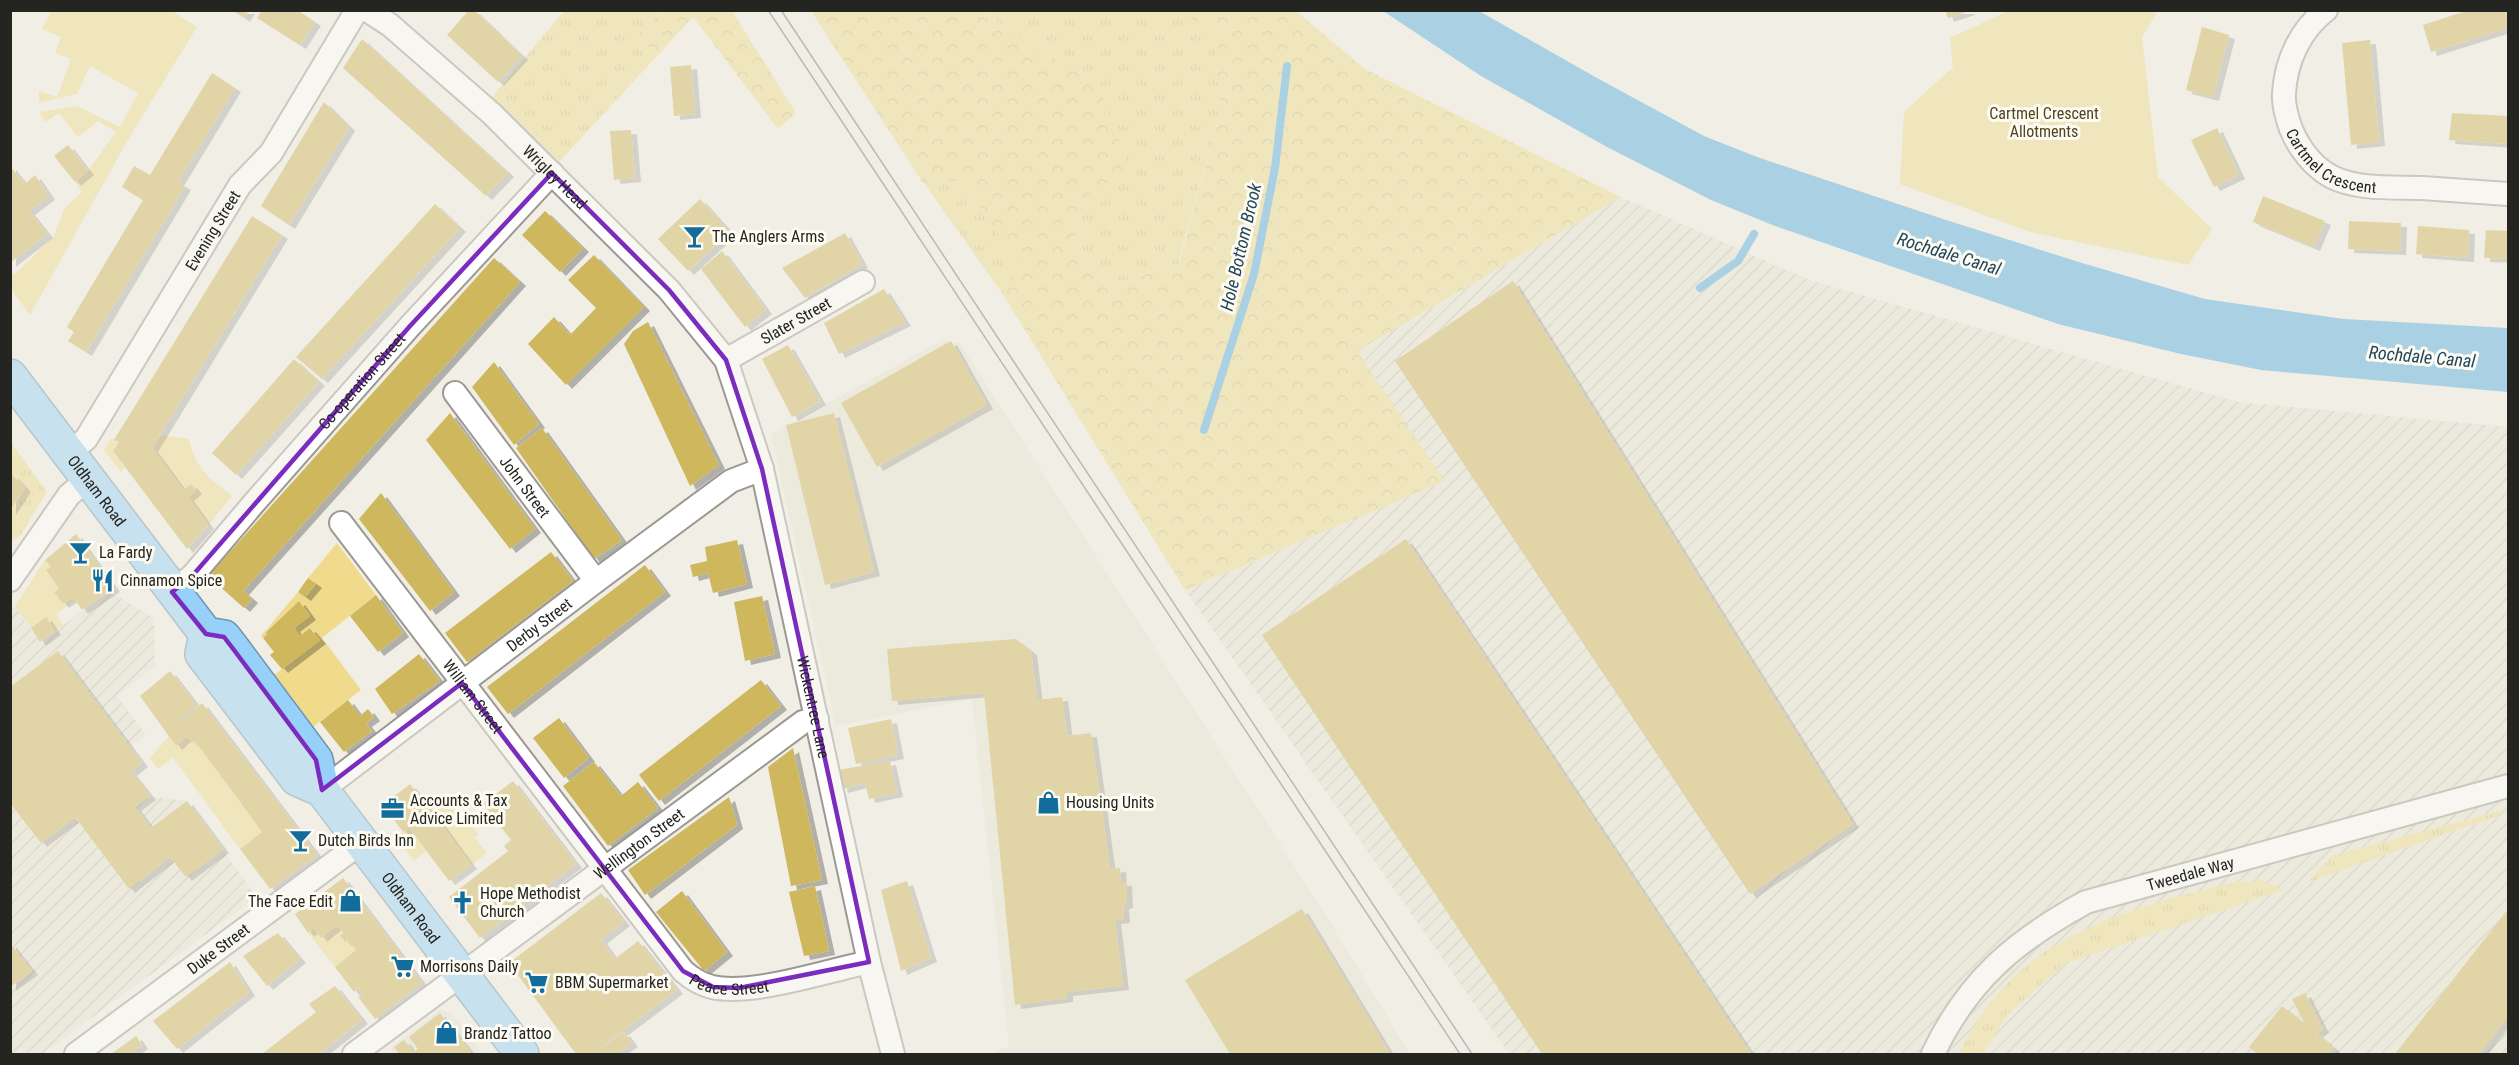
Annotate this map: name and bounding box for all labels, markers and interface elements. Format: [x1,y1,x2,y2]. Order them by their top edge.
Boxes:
park label: Cartmel Crescent Allotments [1989,104,2099,141]
street label: Cartmel Crescent [2282,126,2377,197]
street label: Wrigley Head [519,141,591,213]
water label: Hole Bottom Brook [1216,180,1266,313]
street label: Evening Street [181,187,245,274]
bar icon: The Anglers Arms [681,223,707,249]
place label: The Anglers Arms [712,227,825,246]
water label: Rochdale Canal [1895,228,2004,279]
street label: Slater Street [757,293,835,348]
street label: Co-operation Street [314,329,410,433]
water label: Rochdale Canal [2368,341,2477,372]
street label: Oldham Road [64,452,130,530]
street label: John Street [495,452,554,522]
bar icon: La Fardy [68,539,94,565]
place label: La Fardy [99,543,153,562]
restaurant icon: Cinnamon Spice [89,567,115,593]
place label: Cinnamon Spice [120,571,222,590]
street label: Derby Street [503,594,576,656]
street label: Wickentree Lane [793,654,833,760]
street label: William Street [439,656,507,737]
shop icon: Housing Units [1035,789,1061,815]
place label: Accounts & Tax Advice Limited [410,791,507,828]
place label: Housing Units [1066,793,1154,812]
office icon: Accounts & Tax Advice Limited [379,796,405,822]
street label: Wellington Street [590,804,688,884]
bar icon: Dutch Birds Inn [287,827,313,853]
place label: Dutch Birds Inn [318,831,414,850]
street label: Tweedale Way [2145,853,2237,895]
street label: Oldham Road [378,868,444,947]
place label: Hope Methodist Church [480,884,581,921]
shop icon: The Face Edit [338,888,364,914]
church icon: Hope Methodist Church [449,889,475,915]
place label: The Face Edit [248,892,333,911]
street label: Duke Street [184,920,254,978]
supermarket icon: Morrisons Daily [389,953,415,979]
place label: Morrisons Daily [420,957,519,976]
supermarket icon: BBM Supermarket [524,969,550,995]
street label: Peace Street [686,970,770,999]
place label: BBM Supermarket [555,973,669,992]
shop icon: Brandz Tattoo [433,1020,459,1046]
place label: Brandz Tattoo [464,1024,552,1043]

